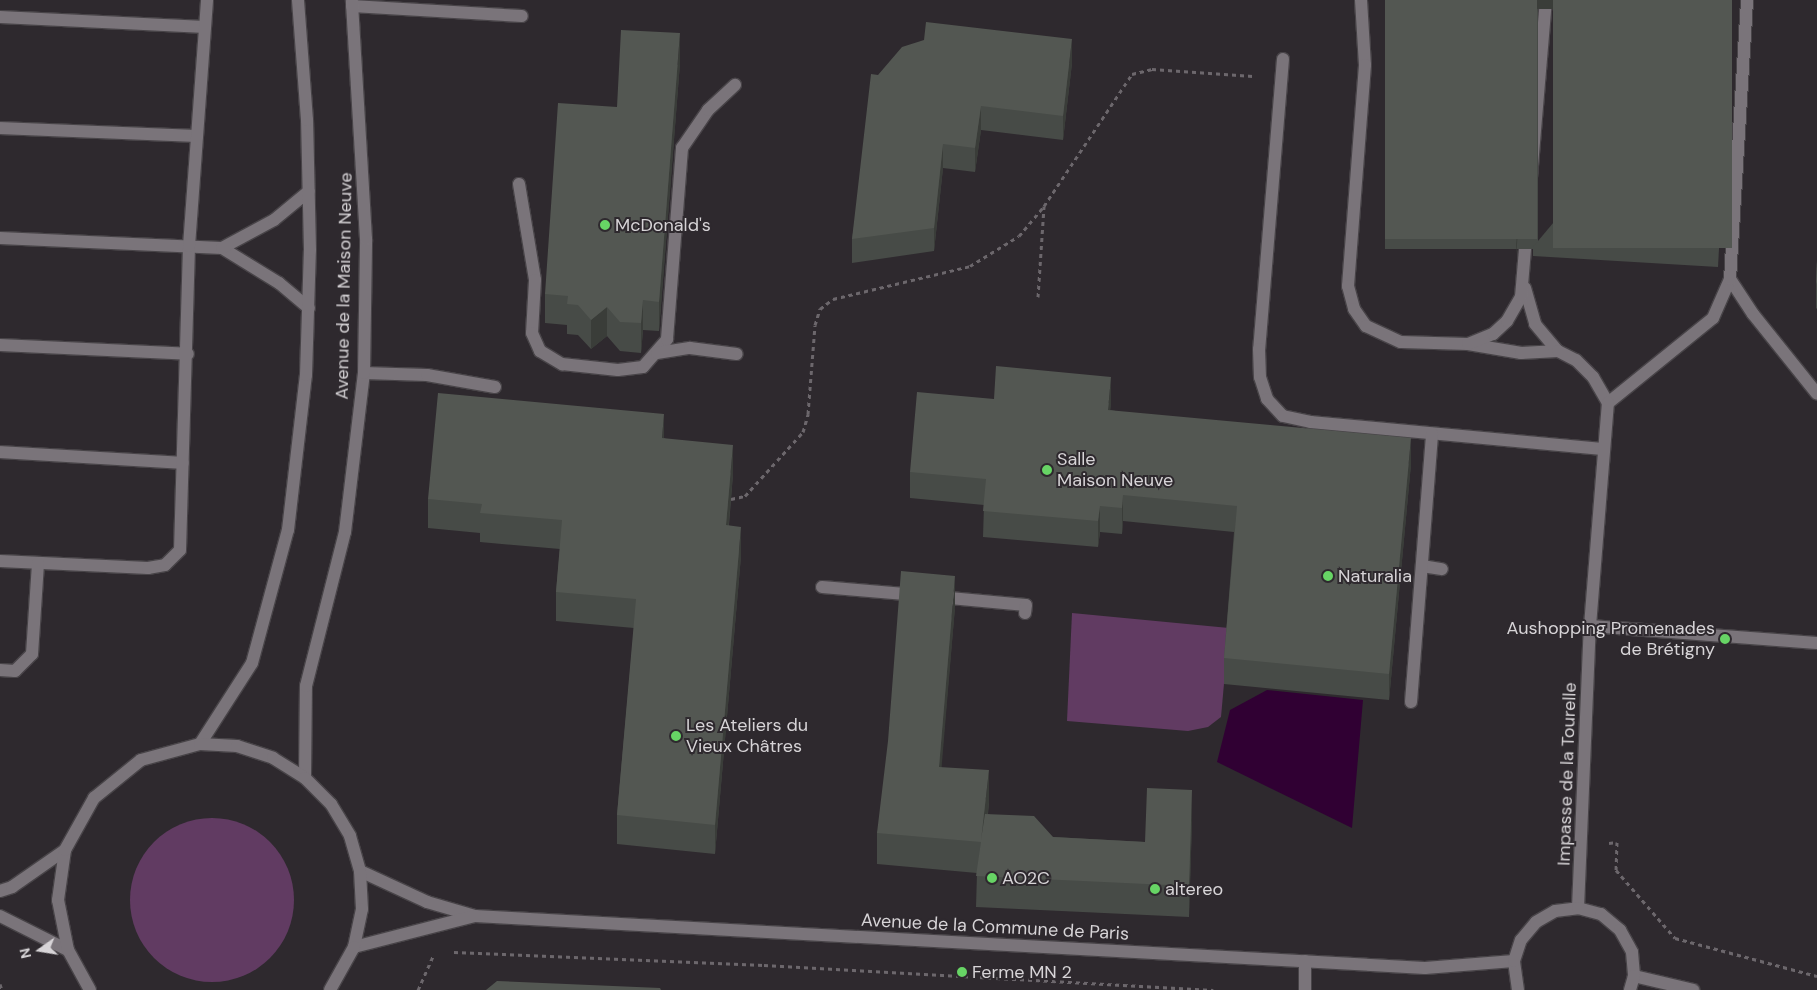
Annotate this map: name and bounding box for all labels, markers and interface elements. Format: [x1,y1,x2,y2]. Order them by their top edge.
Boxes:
street label: Avenue de la Maison Neuve [331,172,357,400]
place label: McDonald's [615,214,711,236]
marker: McDonald's [599,219,611,231]
place label: Salle Maison Neuve [1057,449,1173,492]
marker: Salle Maison Neuve [1041,464,1053,476]
place label: Naturalia [1338,565,1412,587]
marker: Naturalia [1322,570,1334,582]
place label: Aushopping Promenades de Brétigny [1506,618,1715,660]
marker: Aushopping Promenades de Brétigny [1719,633,1731,645]
street label: Impasse de la Tourelle [1553,682,1581,866]
place label: Les Ateliers du Vieux Châtres [686,715,808,758]
marker: Les Ateliers du Vieux Châtres [670,730,682,742]
place label: AO2C [1002,867,1050,889]
marker: AO2C [986,872,998,884]
place label: altereo [1165,878,1223,900]
marker: altereo [1149,883,1161,895]
street label: Avenue de la Commune de Paris [860,909,1130,945]
north arrow [15,925,65,975]
text: N [15,946,35,960]
place label: Ferme MN 2 [972,961,1072,983]
marker: Ferme MN 2 [956,966,968,978]

